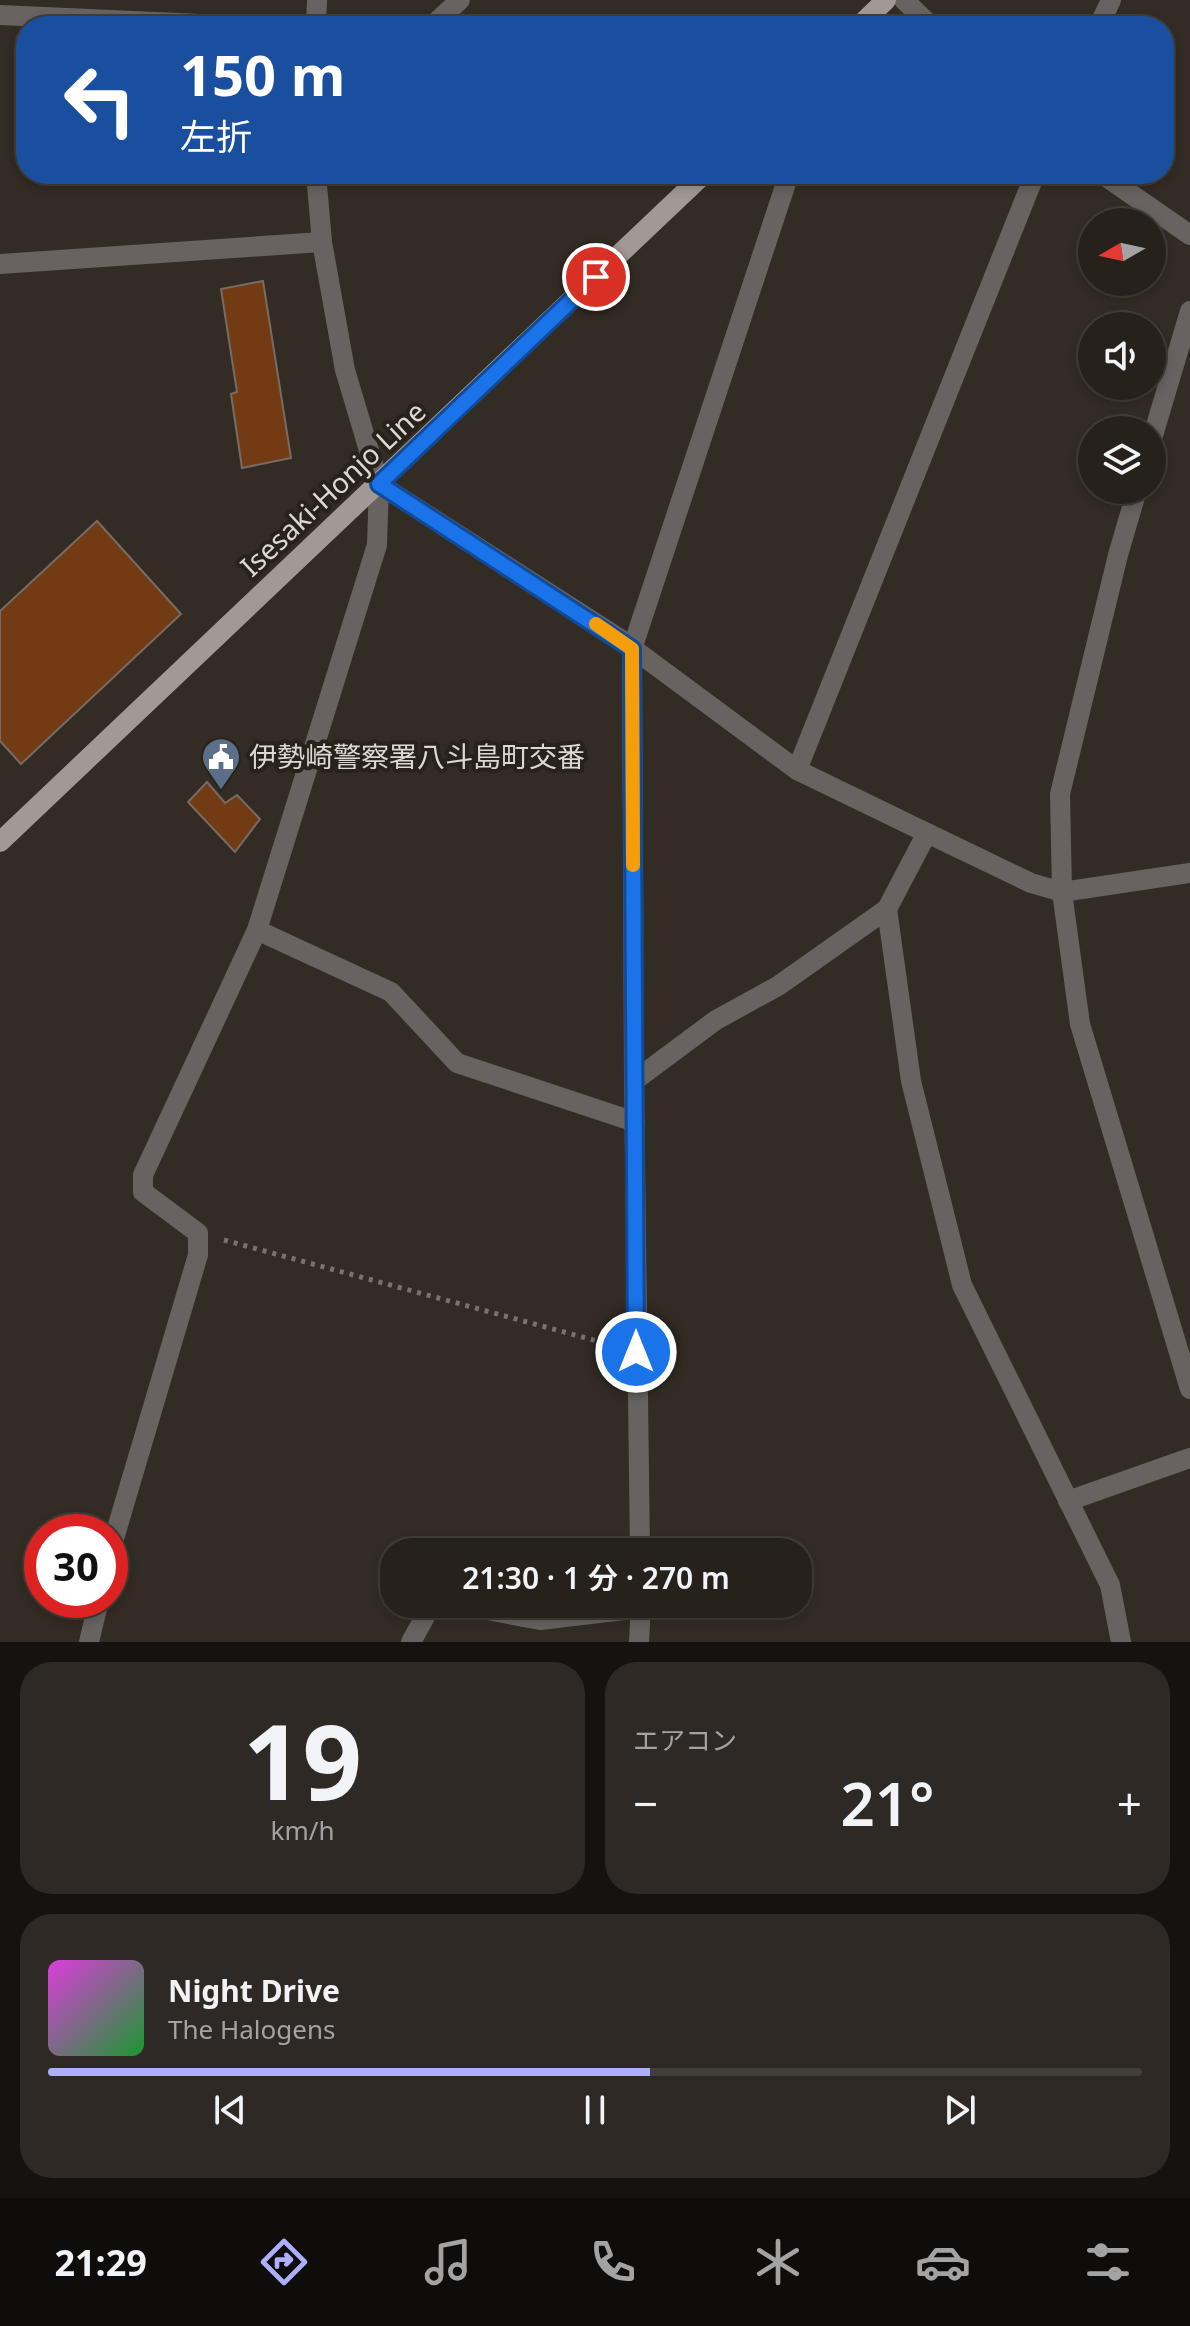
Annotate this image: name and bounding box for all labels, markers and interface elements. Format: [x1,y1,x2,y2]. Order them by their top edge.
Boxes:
text: 150 m [180,36,345,112]
icon: left [48,48,152,152]
text: 左折 [180,112,252,161]
north arrow [1078,208,1166,296]
map controls [1078,208,1166,504]
pin [562,243,630,311]
icon: arrive [574,255,618,299]
button: sound [1078,312,1166,400]
street label: Isesaki-Honjo Line [231,392,433,584]
button: layers [1078,416,1166,504]
public building icon: 伊勢崎警察署八斗島町交番 [200,736,242,791]
place label: 伊勢崎警察署八斗島町交番 [249,737,585,775]
position arrow [594,1310,678,1394]
speed limit sign: 30 [24,1514,128,1618]
text: 21:30 · 1 分 · 270 m [462,1557,730,1598]
text: 19 [243,1689,362,1830]
text: エアコン [633,1722,737,1758]
text: 21° [840,1762,935,1844]
text: − [633,1773,658,1833]
text: + [1117,1773,1142,1833]
text: km/h [271,1812,334,1848]
text: Night Drive [168,1970,340,2011]
text: The Halogens [168,2011,335,2047]
icon: previous [208,2088,252,2132]
icon: pause [573,2088,617,2132]
icon: next [938,2088,982,2132]
icon: directions [256,2234,312,2290]
icon: music [420,2234,476,2290]
icon: phone [585,2234,641,2290]
icon: climate [750,2234,806,2290]
icon: car [915,2234,971,2290]
icon: filters [1080,2234,1136,2290]
text: 21:29 [54,2238,147,2287]

